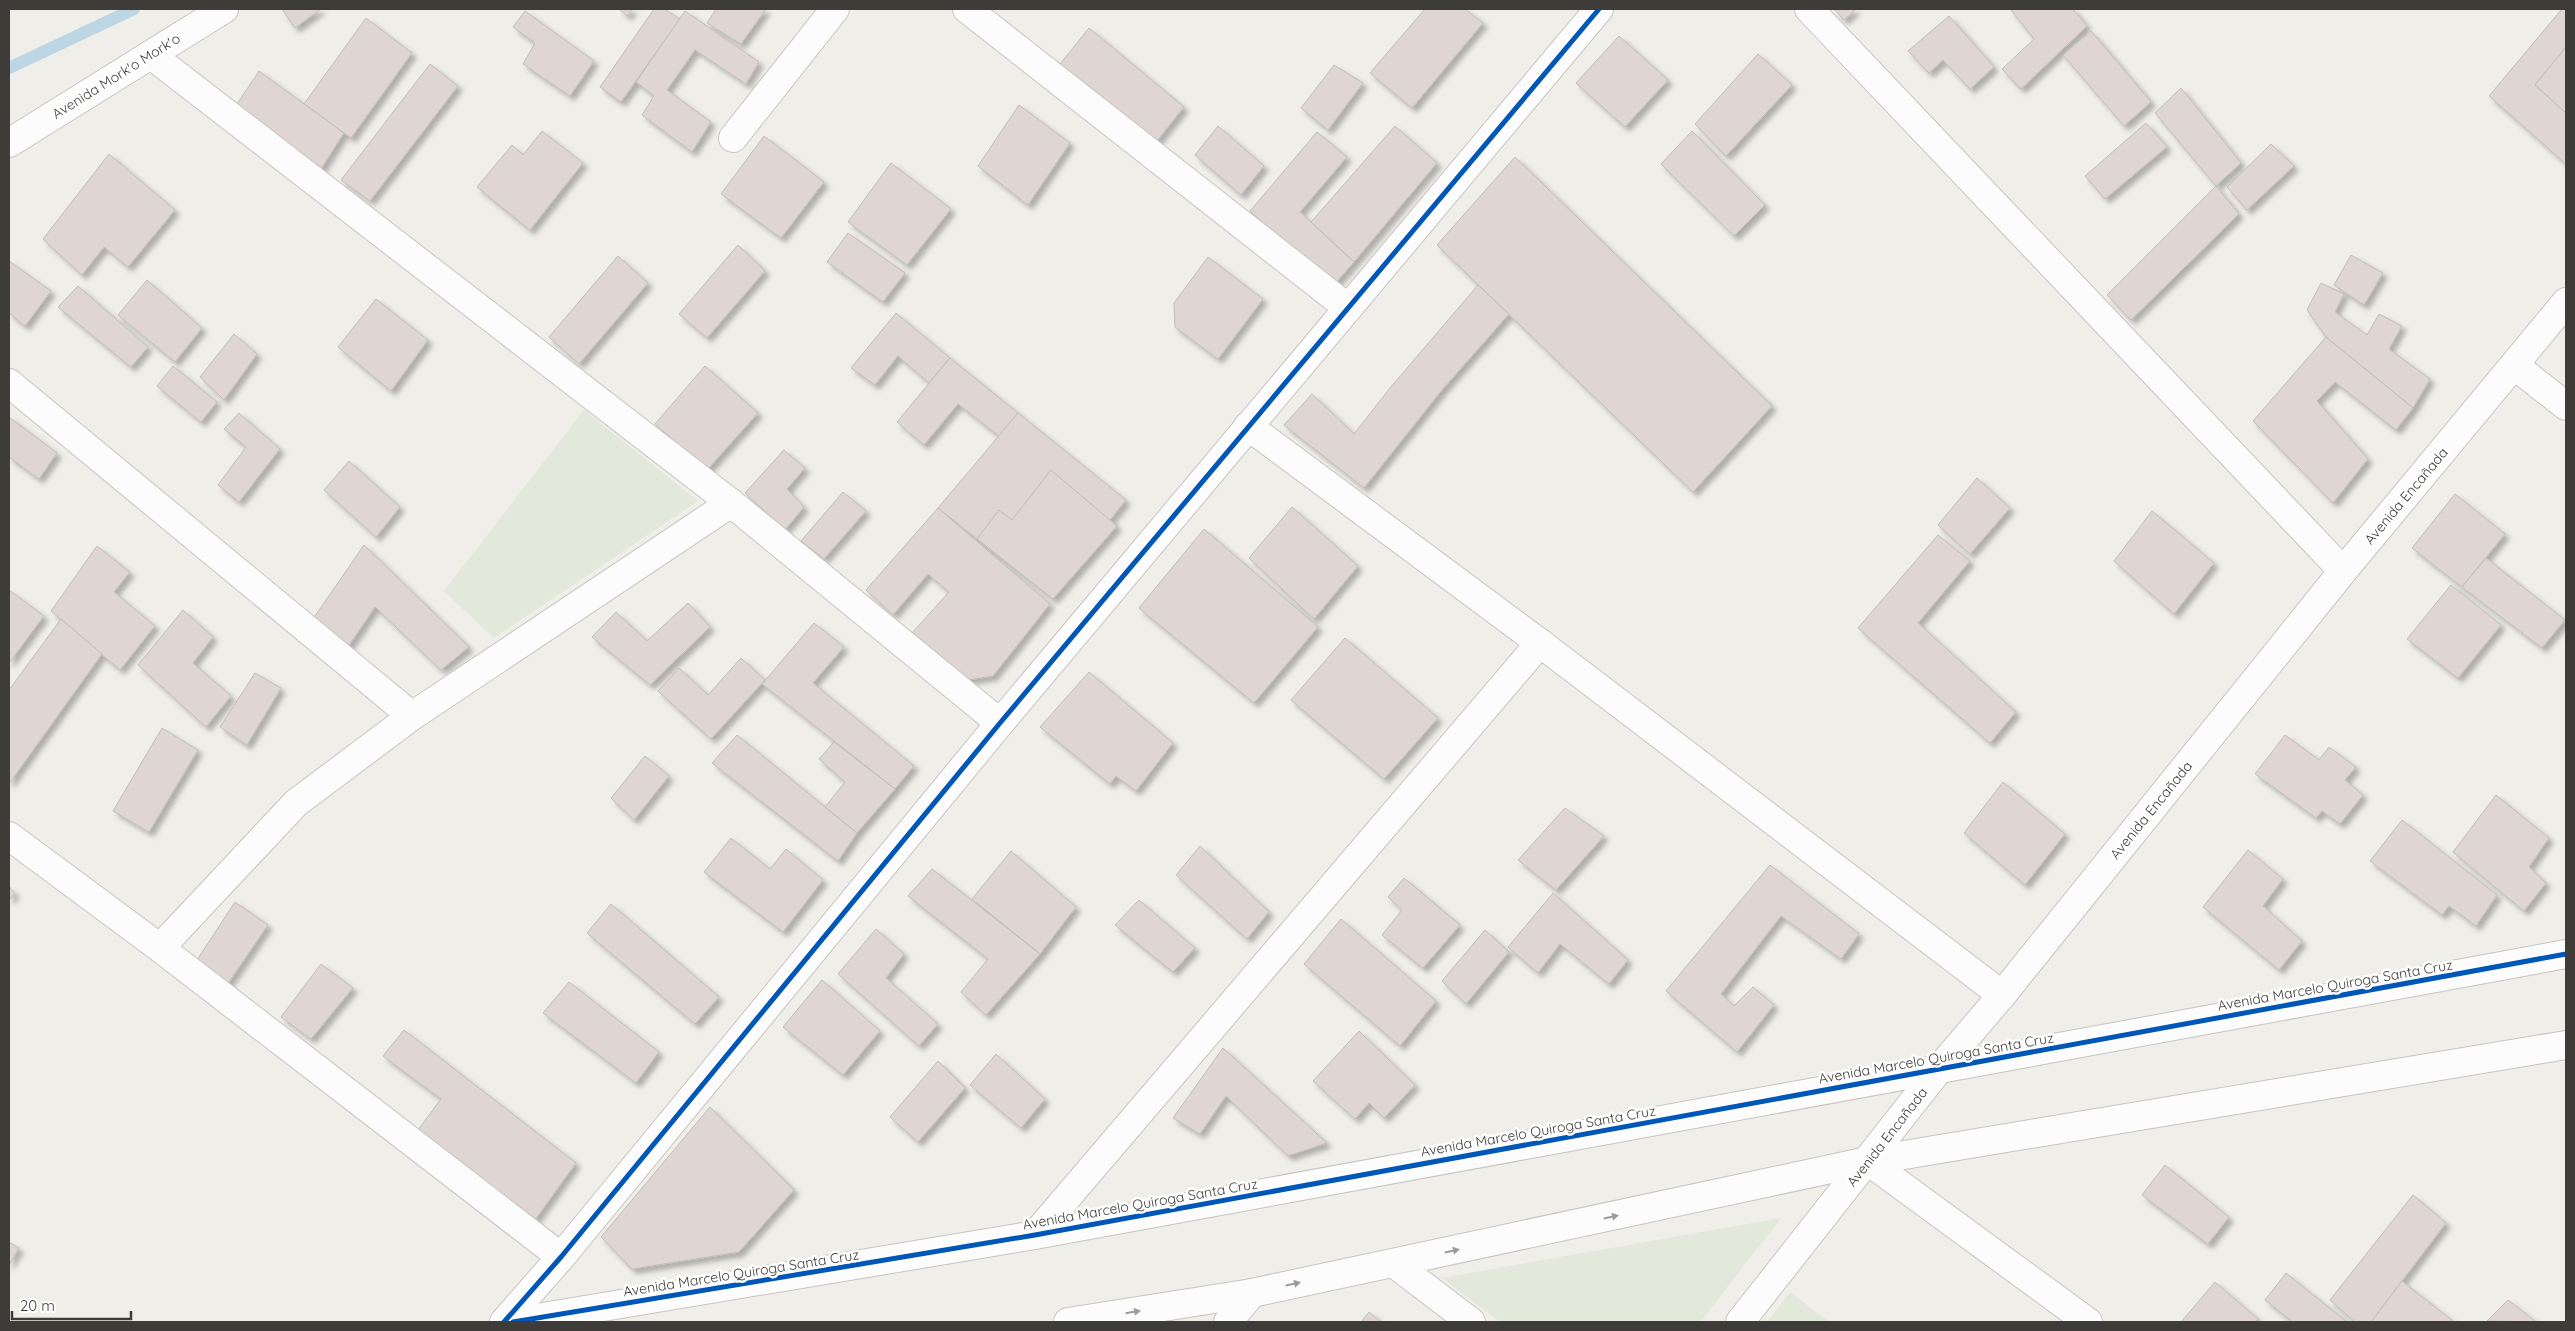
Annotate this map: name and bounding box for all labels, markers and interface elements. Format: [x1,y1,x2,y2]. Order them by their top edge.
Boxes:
street label: Avenida Mork'o Mork'o [49,29,183,123]
street label: Avenida Encañada [2360,444,2452,548]
street label: Avenida Encañada [2106,757,2196,863]
street label: Avenida Marcelo Quiroga Santa Cruz [2216,955,2454,1015]
street label: Avenida Marcelo Quiroga Santa Cruz [1817,1028,2055,1088]
street label: Avenida Encañada [1843,1084,1931,1190]
street label: Avenida Marcelo Quiroga Santa Cruz [1419,1101,1657,1161]
street label: Avenida Marcelo Quiroga Santa Cruz [1021,1174,1259,1234]
one-way arrow [1603,1213,1619,1221]
street label: Avenida Marcelo Quiroga Santa Cruz [622,1245,860,1301]
one-way arrow [1445,1247,1460,1255]
one-way arrow [1286,1280,1302,1288]
scale bar [12,1288,131,1320]
text: 20 m [20,1296,55,1315]
one-way arrow [1125,1307,1141,1315]

